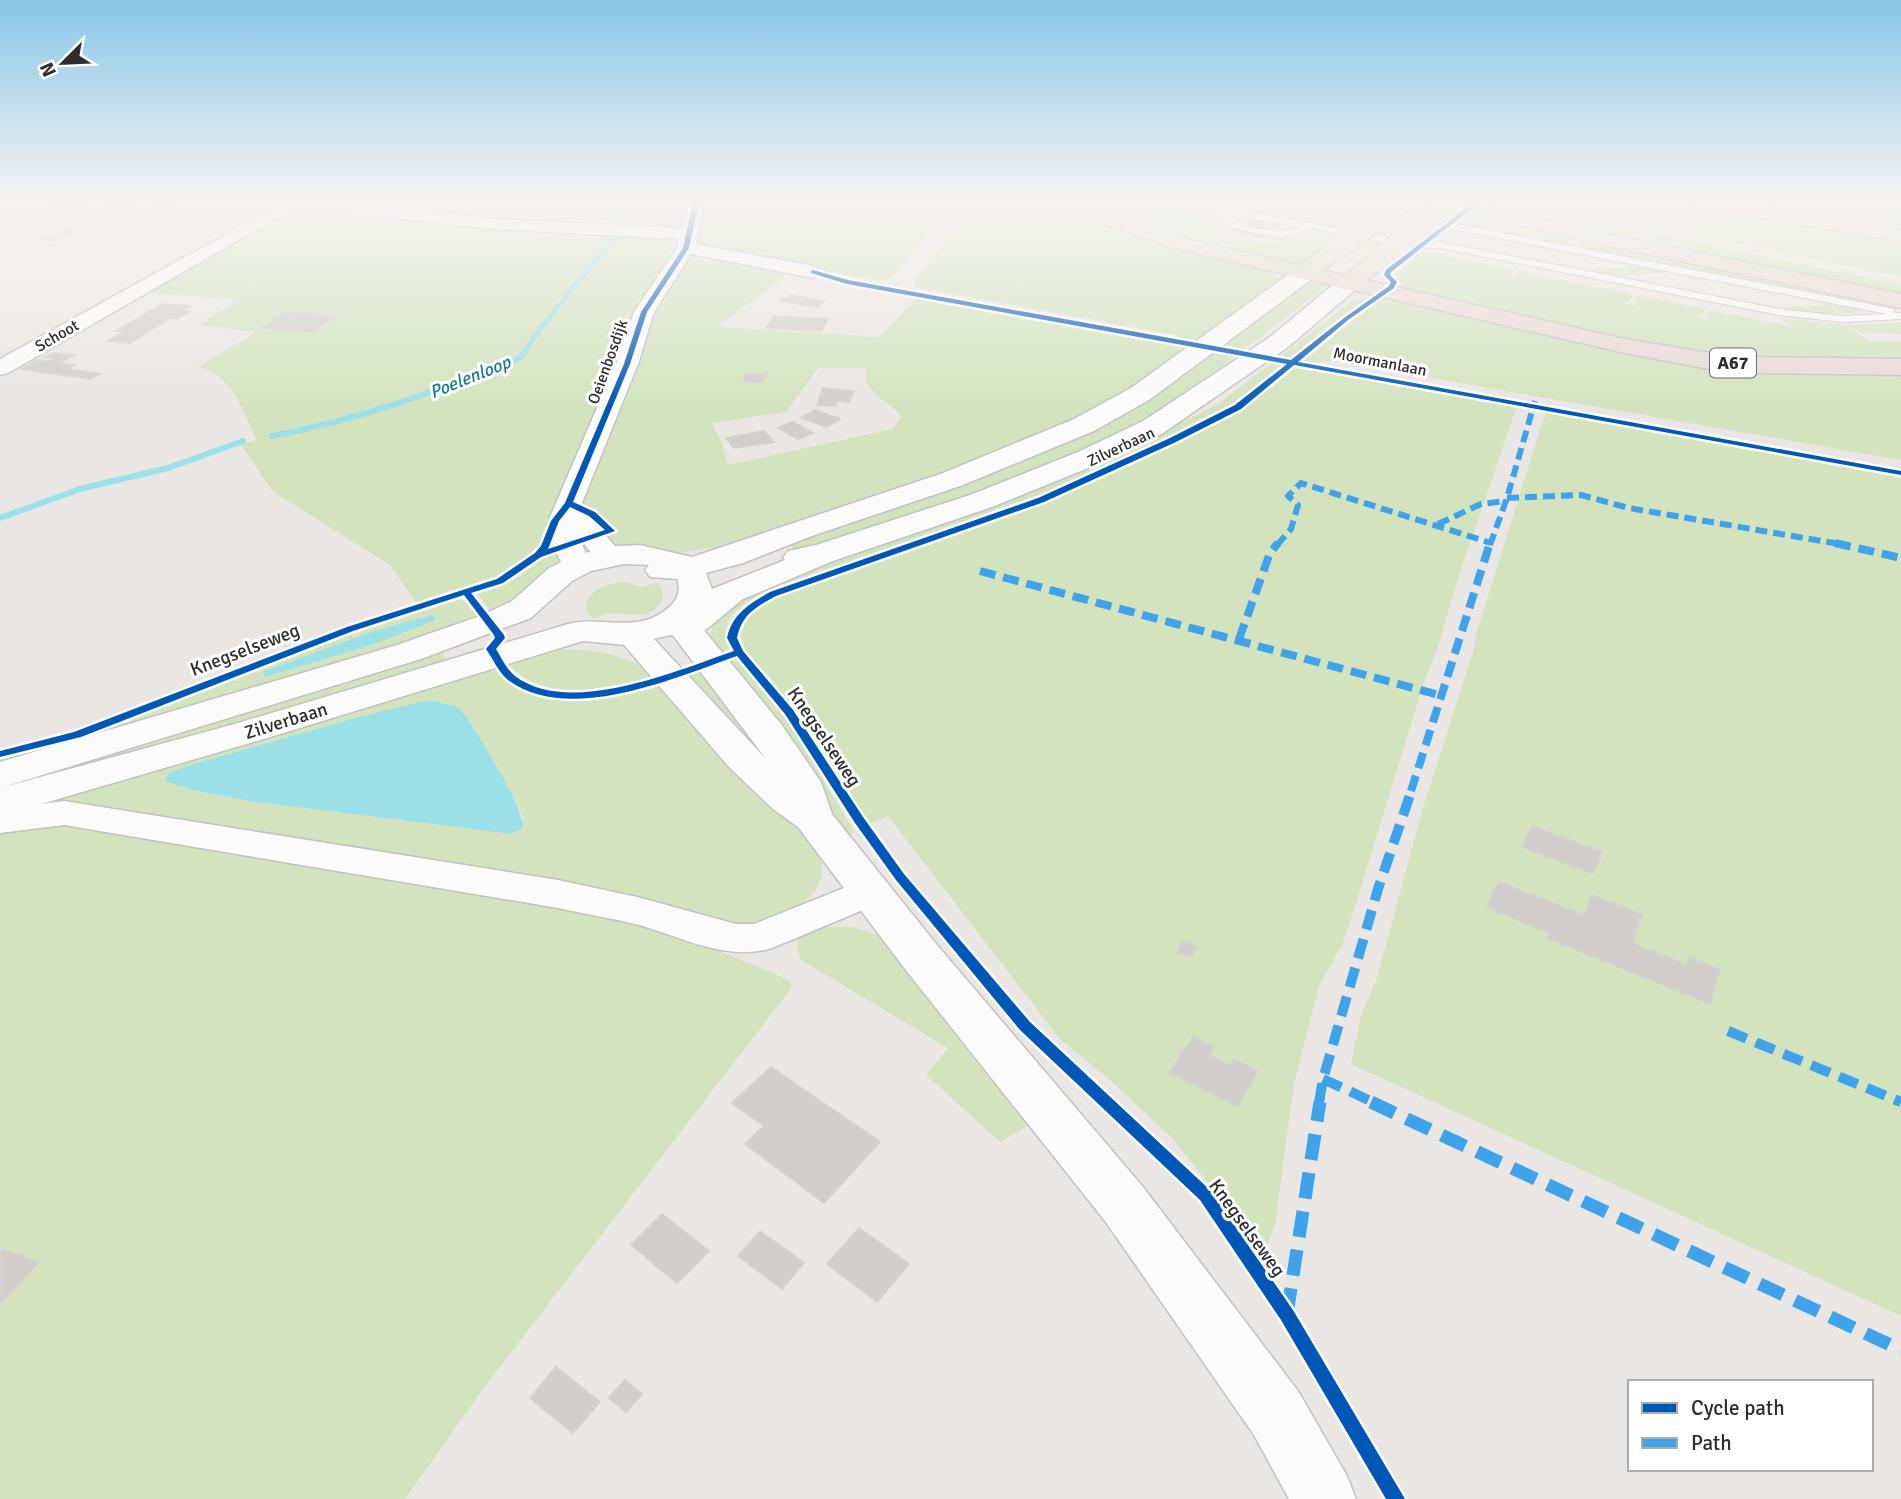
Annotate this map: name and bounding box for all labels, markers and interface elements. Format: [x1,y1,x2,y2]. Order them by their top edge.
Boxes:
north arrow [28,28,98,98]
text: N [35,59,62,80]
street label: Schoot [32,315,83,356]
street label: Oeienbosdijk [583,317,633,407]
street label: Moormanlaan [1332,343,1428,381]
road number: A67 [1710,348,1756,377]
water label: Poelenloop [426,350,515,403]
street label: Zilverbaan [1084,423,1158,471]
street label: Knegselseweg [187,618,303,682]
street label: Knegselseweg [782,683,866,791]
street label: Zilverbaan [241,697,331,745]
street label: Knegselseweg [1203,1174,1291,1282]
legend [1628,1380,1873,1471]
text: Cycle path [1691,1395,1785,1421]
text: Path [1691,1430,1732,1456]

